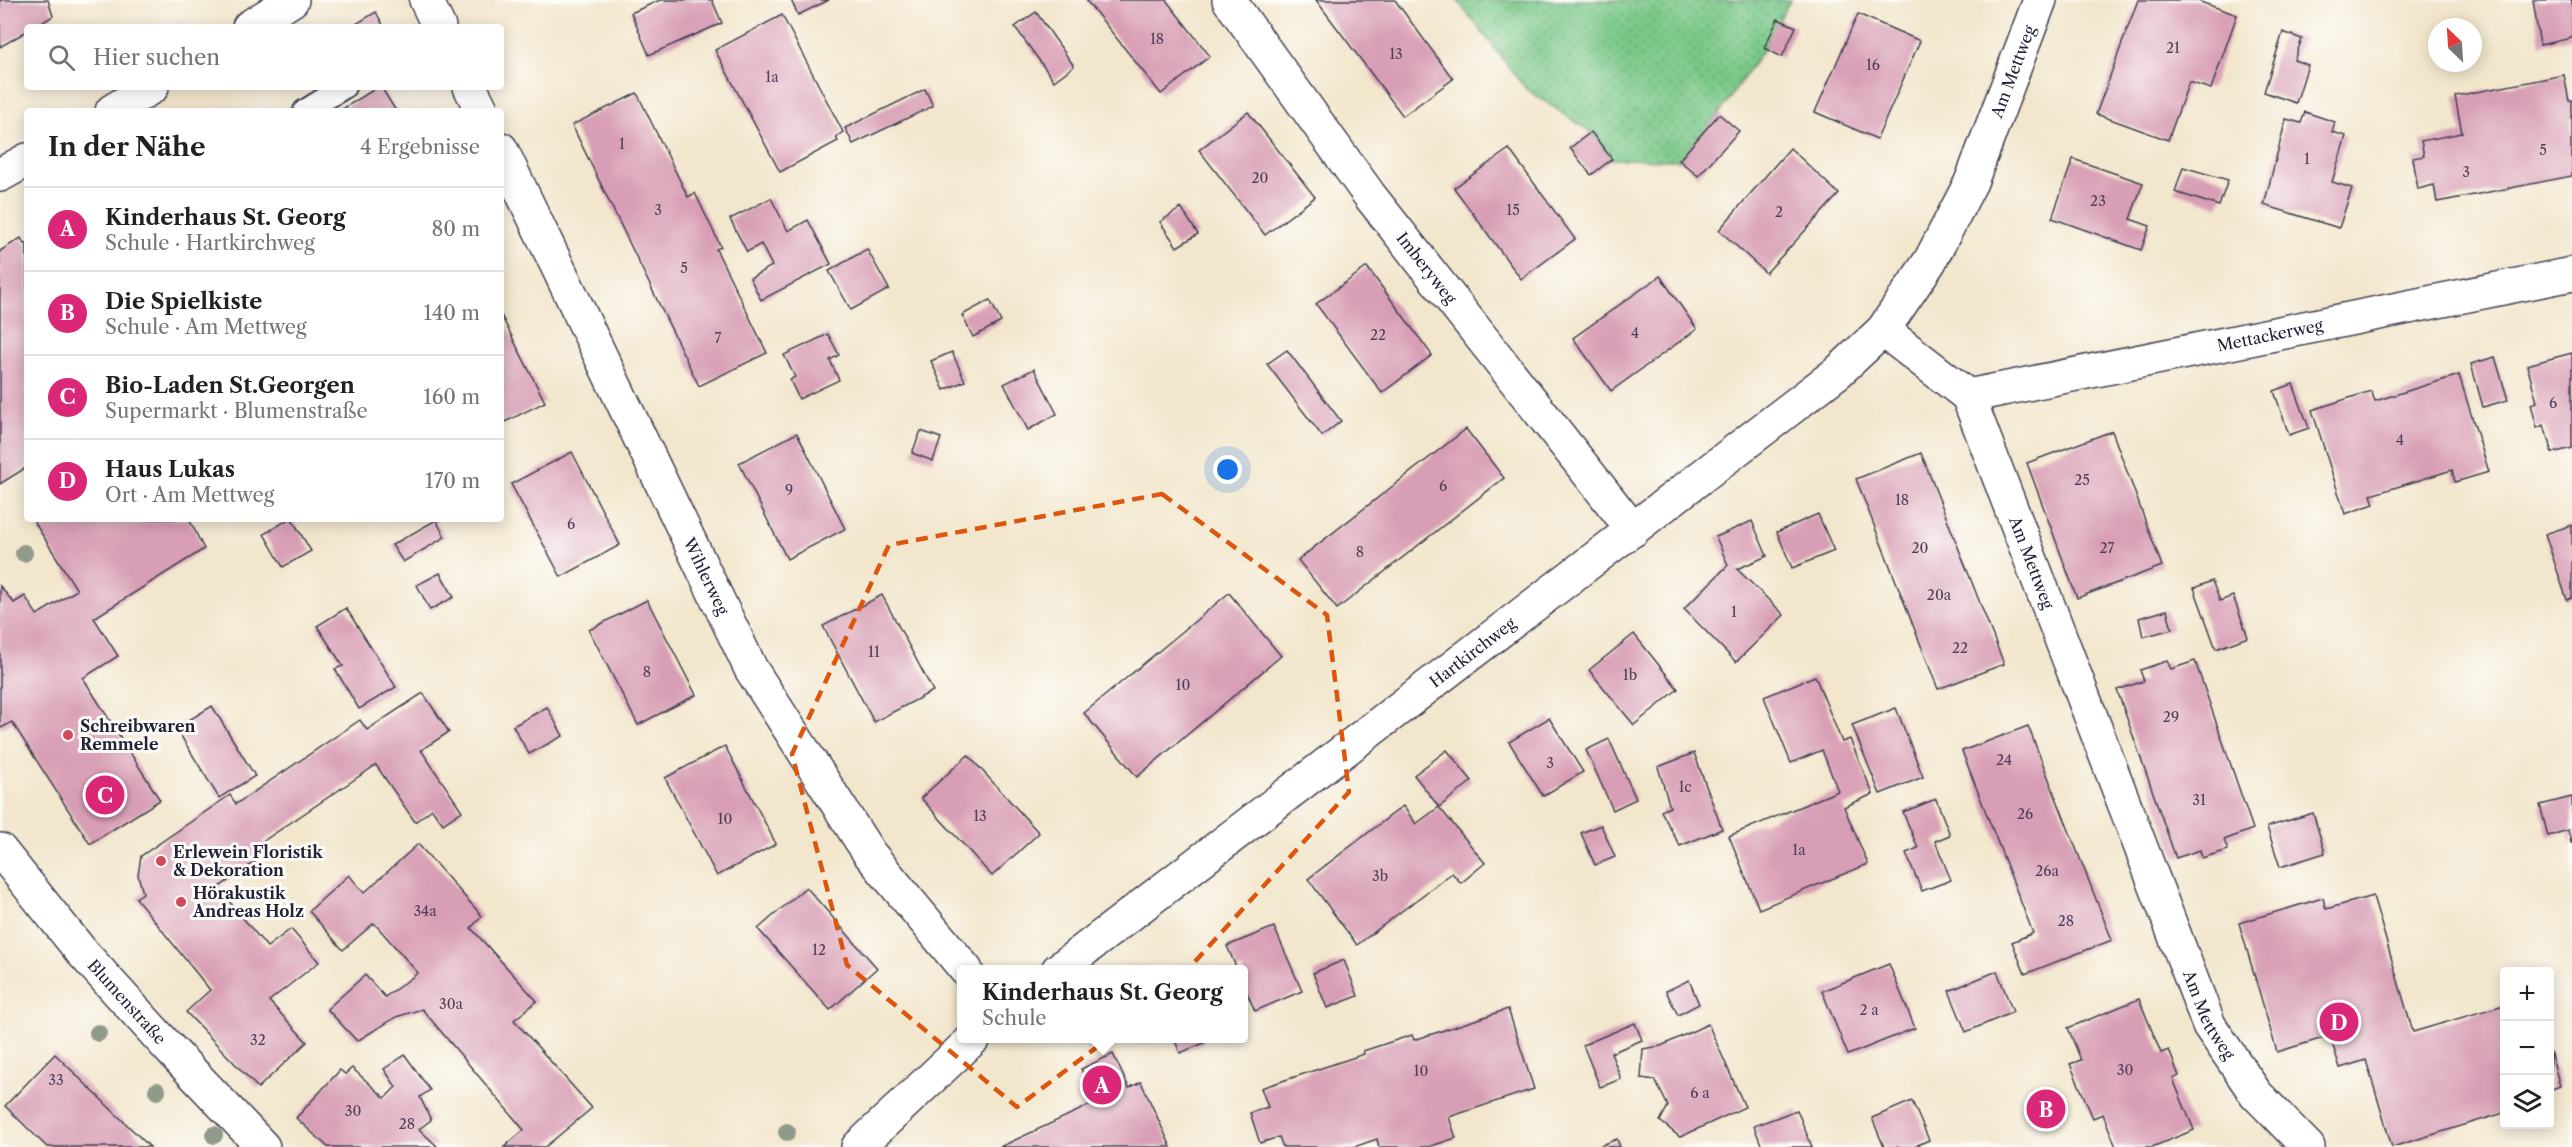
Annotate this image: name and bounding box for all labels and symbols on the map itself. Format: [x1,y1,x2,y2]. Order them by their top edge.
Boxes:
north arrow [2428,18,2482,72]
street label: Am Mettweg [1986,22,2040,122]
house number: 18 [1150,30,1164,48]
house number: 21 [2166,39,2180,57]
house number: 13 [1389,45,1403,63]
house number: 16 [1866,56,1880,74]
house number: 1a [765,68,779,86]
house number: 1 [619,135,625,153]
house number: 5 [2539,141,2547,159]
house number: 1 [2304,150,2310,168]
house number: 3 [2462,163,2470,181]
house number: 20 [1252,169,1269,187]
house number: 23 [2090,192,2106,210]
house number: 3 [654,201,662,219]
house number: 15 [1506,201,1520,219]
house number: 2 [1775,203,1783,221]
street label: Imberyweg [1392,228,1461,308]
house number: 5 [680,259,688,277]
street label: Mettackerweg [2215,314,2325,355]
house number: 4 [1631,324,1639,342]
house number: 22 [1370,326,1386,344]
house number: 7 [715,329,722,347]
house number: 6 [2549,394,2557,412]
house number: 4 [2396,431,2404,449]
your location [1213,455,1242,484]
house number: 25 [2074,471,2090,489]
house number: 6 [1439,477,1447,495]
house number: 9 [785,481,793,499]
house number: 18 [1895,491,1909,509]
street label: Am Mettweg [2005,513,2059,612]
house number: 6 [567,515,575,533]
street label: Wihlerweg [679,533,734,618]
house number: 20 [1912,539,1929,557]
house number: 27 [2100,539,2115,557]
house number: 8 [1356,543,1364,561]
house number: 20a [1927,586,1952,604]
house number: 1 [1731,603,1737,621]
street label: Hartkirchweg [1425,613,1520,692]
house number: 22 [1952,639,1968,657]
house number: 11 [868,643,880,661]
house number: 8 [643,663,651,681]
house number: 1b [1623,666,1637,684]
house number: 10 [1176,676,1190,694]
house number: 29 [2163,708,2179,726]
place label: Schreibwaren Remmele [80,716,195,754]
marker: Schreibwaren Remmele [61,728,75,742]
house number: 24 [1996,751,2012,769]
house number: 3 [1546,754,1554,772]
pin: C [86,772,124,818]
house number: 1c [1678,778,1692,796]
house number: 31 [2192,791,2206,809]
house number: 26 [2017,805,2033,823]
house number: 13 [973,807,987,825]
house number: 10 [718,810,732,828]
house number: 1a [1792,841,1806,859]
place label: Erlewein Floristik & Dekoration [173,842,323,880]
marker: Erlewein Floristik & Dekoration [154,854,168,868]
house number: 26a [2035,862,2059,880]
house number: 3b [1372,867,1388,885]
place label: Hörakustik Andreas Holz [192,883,304,921]
marker: Hörakustik Andreas Holz [174,895,188,909]
house number: 34a [413,902,437,920]
house number: 28 [2058,912,2074,930]
house number: 12 [812,941,826,959]
street label: Blumenstraße [84,955,170,1048]
street label: Am Mettweg [2179,966,2240,1064]
house number: 30a [439,995,464,1013]
pin: D [2320,1000,2358,1044]
house number: 2 a [1859,1001,1879,1019]
house number: 32 [250,1031,266,1049]
house number: 30 [2117,1061,2133,1079]
pin: A [1082,1062,1122,1108]
house number: 10 [1414,1062,1428,1080]
house number: 33 [48,1071,64,1089]
house number: 6 a [1690,1084,1710,1102]
pin: B [2026,1086,2066,1132]
house number: 30 [345,1102,361,1120]
house number: 28 [399,1115,415,1133]

